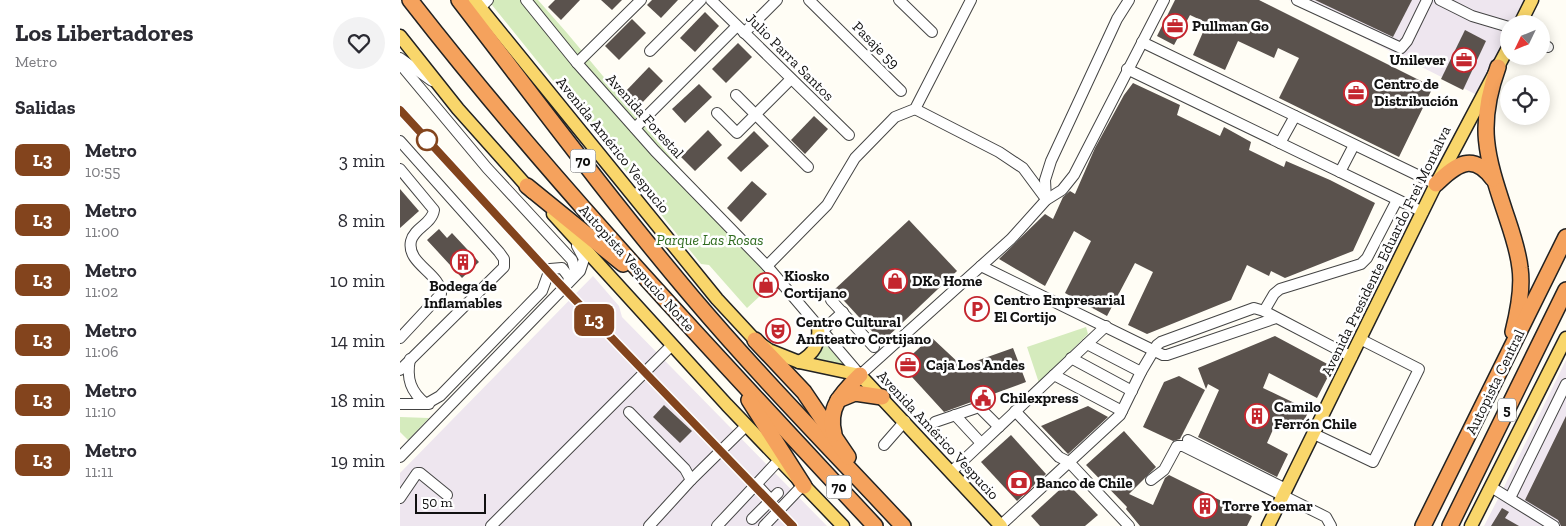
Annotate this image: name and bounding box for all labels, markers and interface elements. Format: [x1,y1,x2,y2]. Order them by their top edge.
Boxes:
street label: Julio Parra Santos [742,9,838,105]
office icon: Pullman Go [1162,13,1188,39]
north arrow [1500,15,1550,65]
map controls [1500,15,1550,125]
button: heart [333,17,385,69]
place label: Pullman Go [1192,17,1269,35]
text: Los Libertadores [15,18,194,47]
street label: Pasaje 59 [849,18,903,72]
office icon: Unilever [1451,47,1477,73]
place label: Unilever [1389,51,1446,69]
text: Metro [15,52,57,71]
street label: Avenida Forestal [602,70,688,162]
street label: Avenida Américo Vespucio [552,73,674,217]
place label: Centro de Distribución [1374,75,1458,110]
button: locate [1500,75,1550,125]
office icon: Centro de Distribución [1343,80,1369,106]
text: Salidas [15,96,75,119]
street label: Avenida Presidente Eduardo Frei Montalva [1317,123,1455,379]
unlabelled marker [416,129,438,151]
text: Metro [85,139,137,162]
text: L3 [33,149,52,171]
text: 3 min [339,149,385,172]
road number: 70 [570,150,596,172]
text: 10:55 [85,162,120,181]
text: Metro [85,199,137,222]
street label: Autopista Vespucio Norte [575,201,699,335]
text: L3 [33,209,52,231]
text: 8 min [338,209,385,232]
text: 11:00 [85,222,119,241]
park label: Parque Las Rosas [656,231,764,249]
building icon: Bodega de Inflamables [450,249,476,275]
text: Metro [85,259,137,282]
place label: Kiosko Cortijano [784,267,847,302]
shop icon: DKo Home [882,268,908,294]
text: L3 [33,269,52,291]
text: 10 min [330,269,385,292]
shop icon: Kiosko Cortijano [753,272,779,298]
place label: DKo Home [912,272,982,290]
place label: Bodega de Inflamables [424,277,502,312]
text: 11:02 [85,282,118,301]
place label: Centro Empresarial El Cortijo [994,291,1125,326]
parking icon: Centro Empresarial El Cortijo [964,296,990,322]
line badge: L3 [572,304,616,336]
text: L3 [584,309,604,331]
place label: Centro Cultural Anfiteatro Cortijano [796,313,931,348]
theatre icon: Centro Cultural Anfiteatro Cortijano [765,318,791,344]
text: Metro [85,319,137,342]
street label: Autopista Central [1462,326,1528,438]
text: L3 [33,329,52,351]
text: 14 min [331,329,385,352]
text: 11:06 [85,342,119,361]
office icon: Caja Los Andes [895,352,921,378]
place label: Caja Los Andes [926,356,1025,374]
street label: Avenida Américo Vespucio [873,367,1003,504]
text: Metro [85,379,137,402]
public building icon: Chilexpress [970,385,996,411]
text: L3 [33,389,52,411]
text: 18 min [331,389,385,412]
place label: Chilexpress [1000,389,1079,407]
place label: Camilo Ferrón Chile [1274,398,1357,433]
road number: 5 [1498,398,1516,422]
text: 11:10 [85,402,116,421]
building icon: Camilo Ferrón Chile [1244,403,1270,429]
text: Metro [85,439,137,462]
text: L3 [33,449,52,471]
text: 19 min [331,449,385,472]
text: 11:11 [85,462,113,481]
bank icon: Banco de Chile [1006,470,1032,496]
place label: Banco de Chile [1036,474,1133,492]
road number: 70 [826,476,852,498]
scale bar [415,491,486,514]
building icon: Torre Yoemar [1192,493,1218,519]
text: 50 m [422,494,453,511]
place label: Torre Yoemar [1222,497,1313,515]

